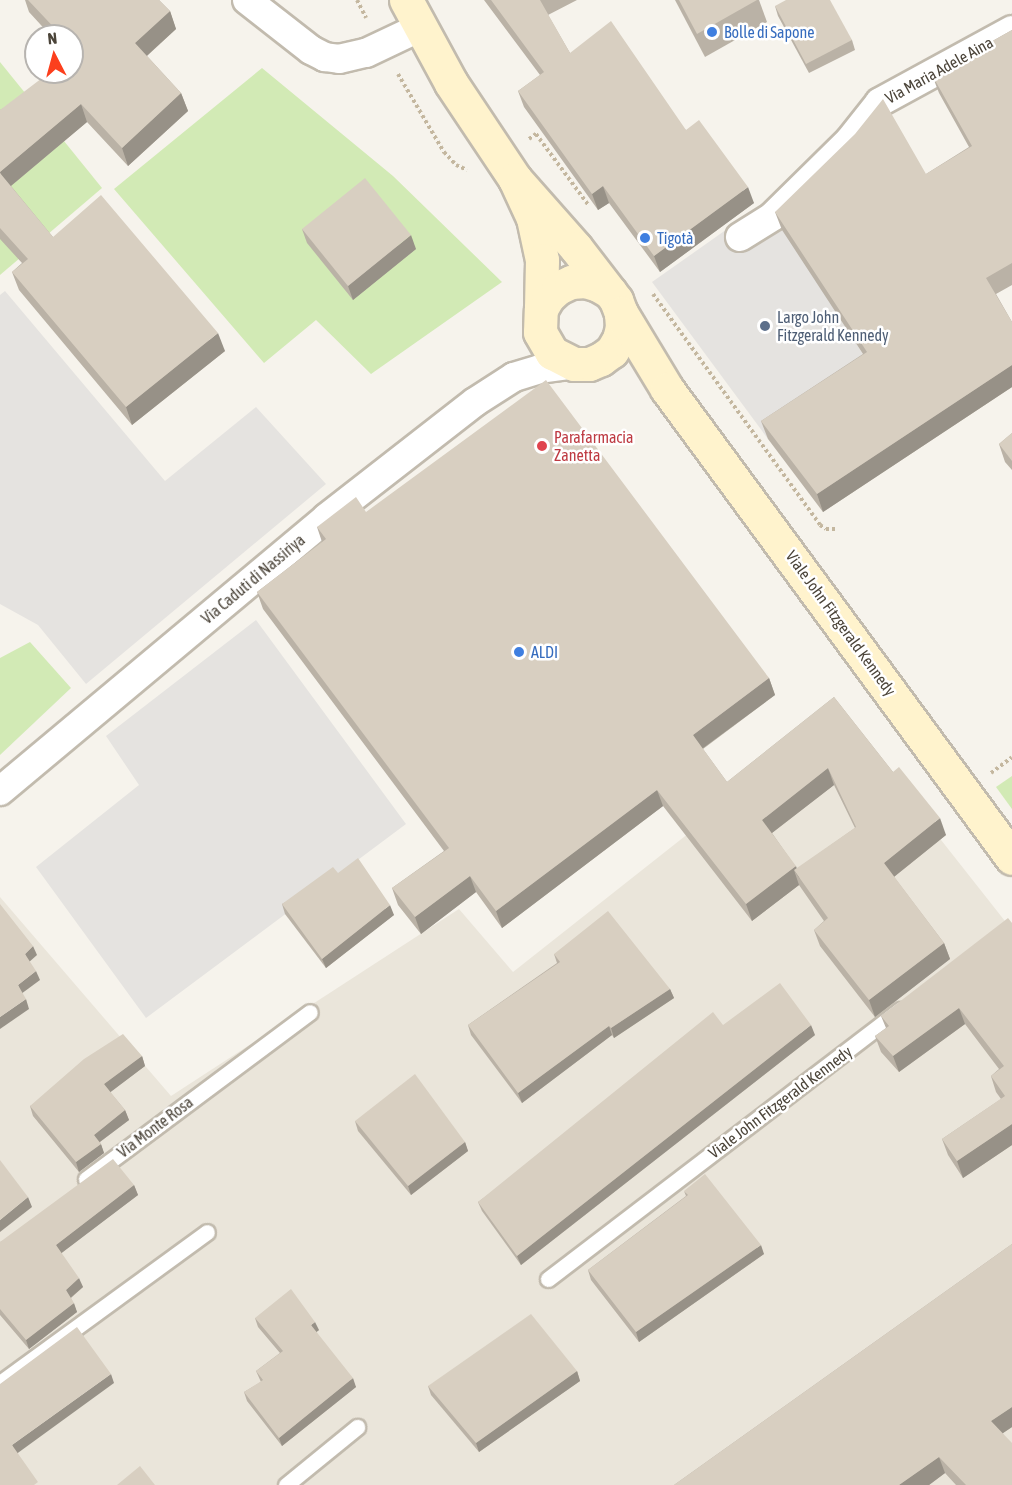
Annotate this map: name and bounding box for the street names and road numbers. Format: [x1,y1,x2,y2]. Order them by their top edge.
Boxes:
street label: Via Maria Adele Aina [882,32,996,108]
street label: Via Caduti di Nassiriya [197,530,309,628]
street label: Viale John Fitzgerald Kennedy [782,547,900,699]
street label: Viale John Fitzgerald Kennedy [705,1042,855,1162]
street label: Via Monte Rosa [113,1092,197,1162]

